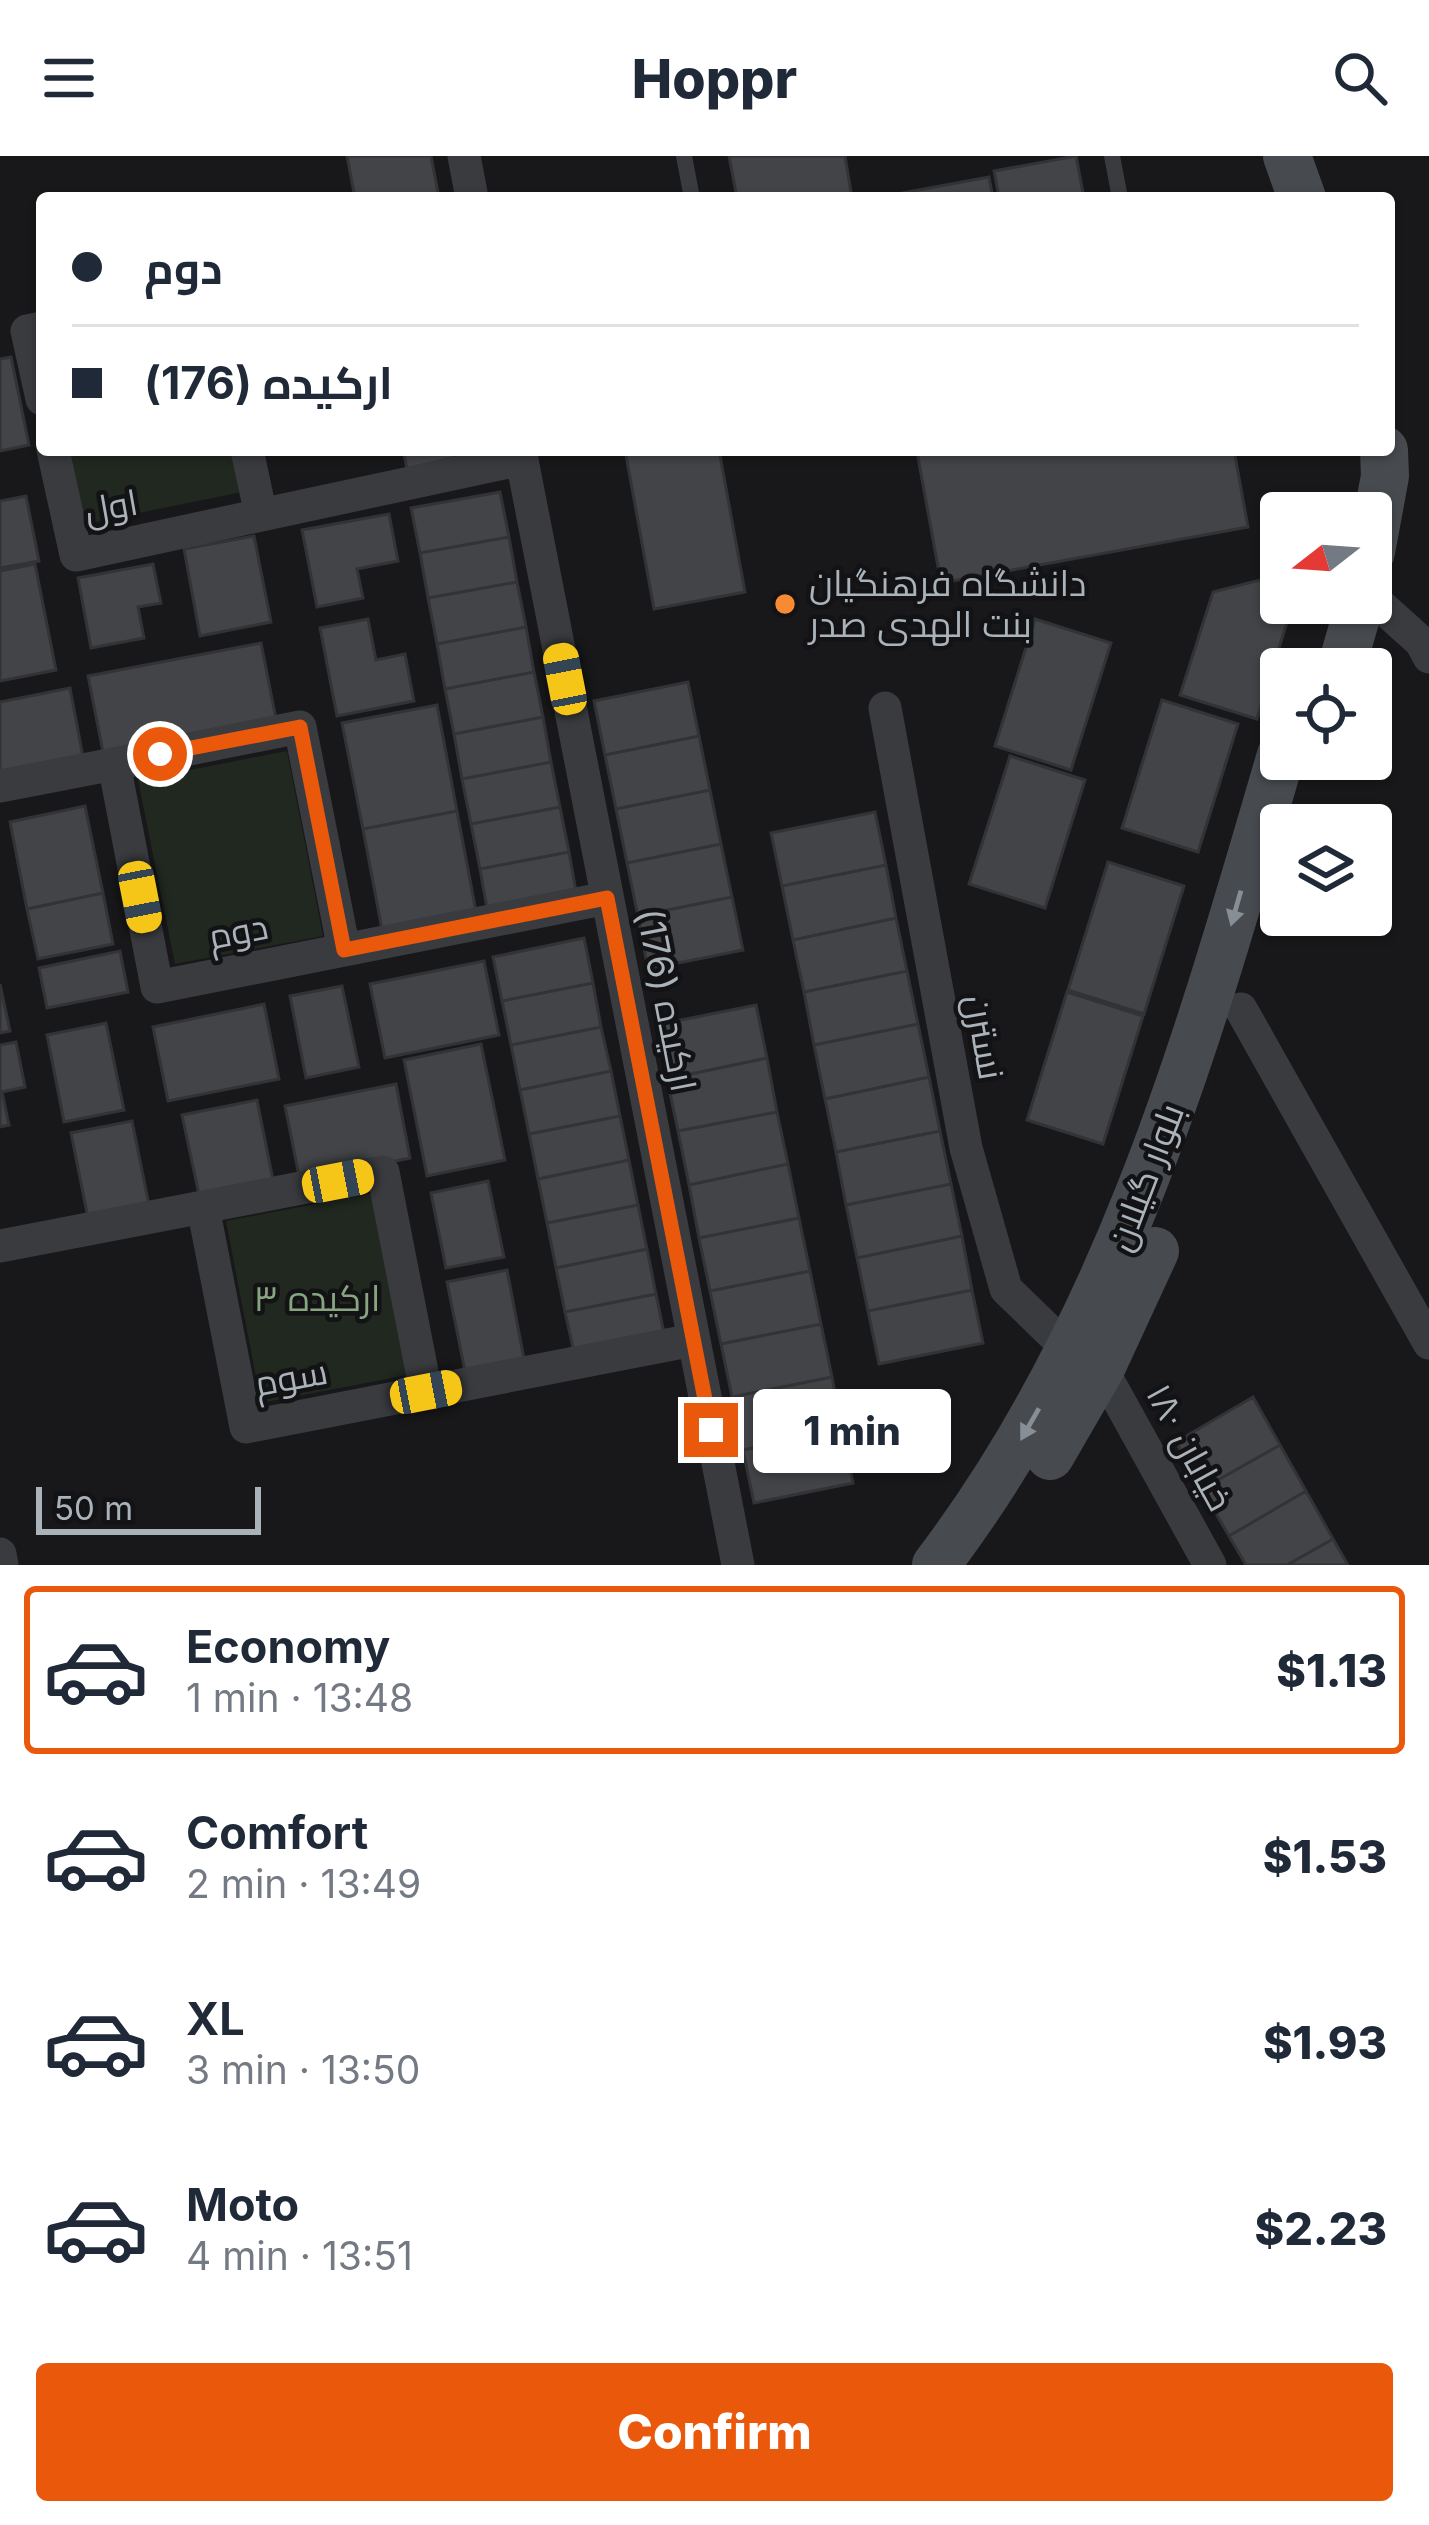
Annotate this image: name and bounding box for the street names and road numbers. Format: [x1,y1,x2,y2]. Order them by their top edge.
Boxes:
street label: اول [81,480,141,532]
street label: دوم [205,904,272,961]
street label: ارکیده (176) [628,905,706,1095]
street label: نسترن [956,991,1014,1083]
street label: بلوار گیلان [1097,1097,1193,1257]
street label: سوم [251,1349,331,1408]
street label: خیابان ۱۸۰ [1137,1376,1243,1518]

